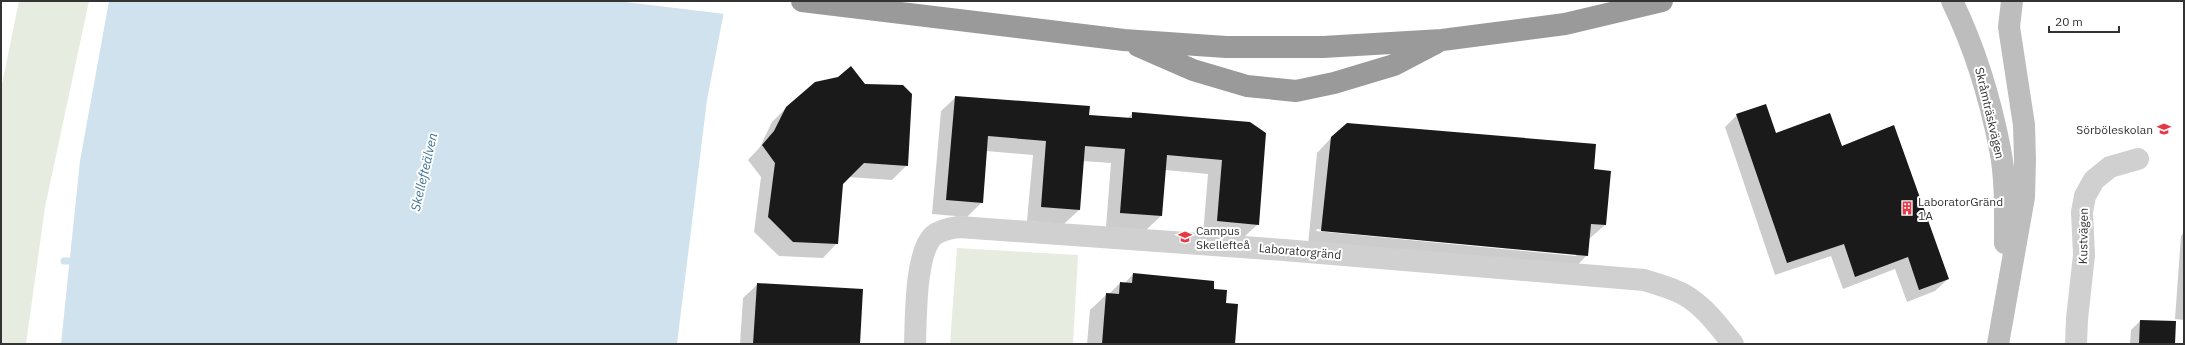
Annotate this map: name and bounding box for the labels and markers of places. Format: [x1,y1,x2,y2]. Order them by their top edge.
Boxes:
school or university icon: Sörböleskolan [2156,121,2172,137]
place label: Sörböleskolan [2076,122,2153,137]
place label: LaboratorGränd 1A [1918,194,2003,223]
building icon: LaboratorGränd 1A [1899,200,1915,216]
place label: Campus Skellefteå [1196,223,1250,252]
school or university icon: Campus Skellefteå [1177,229,1193,245]

